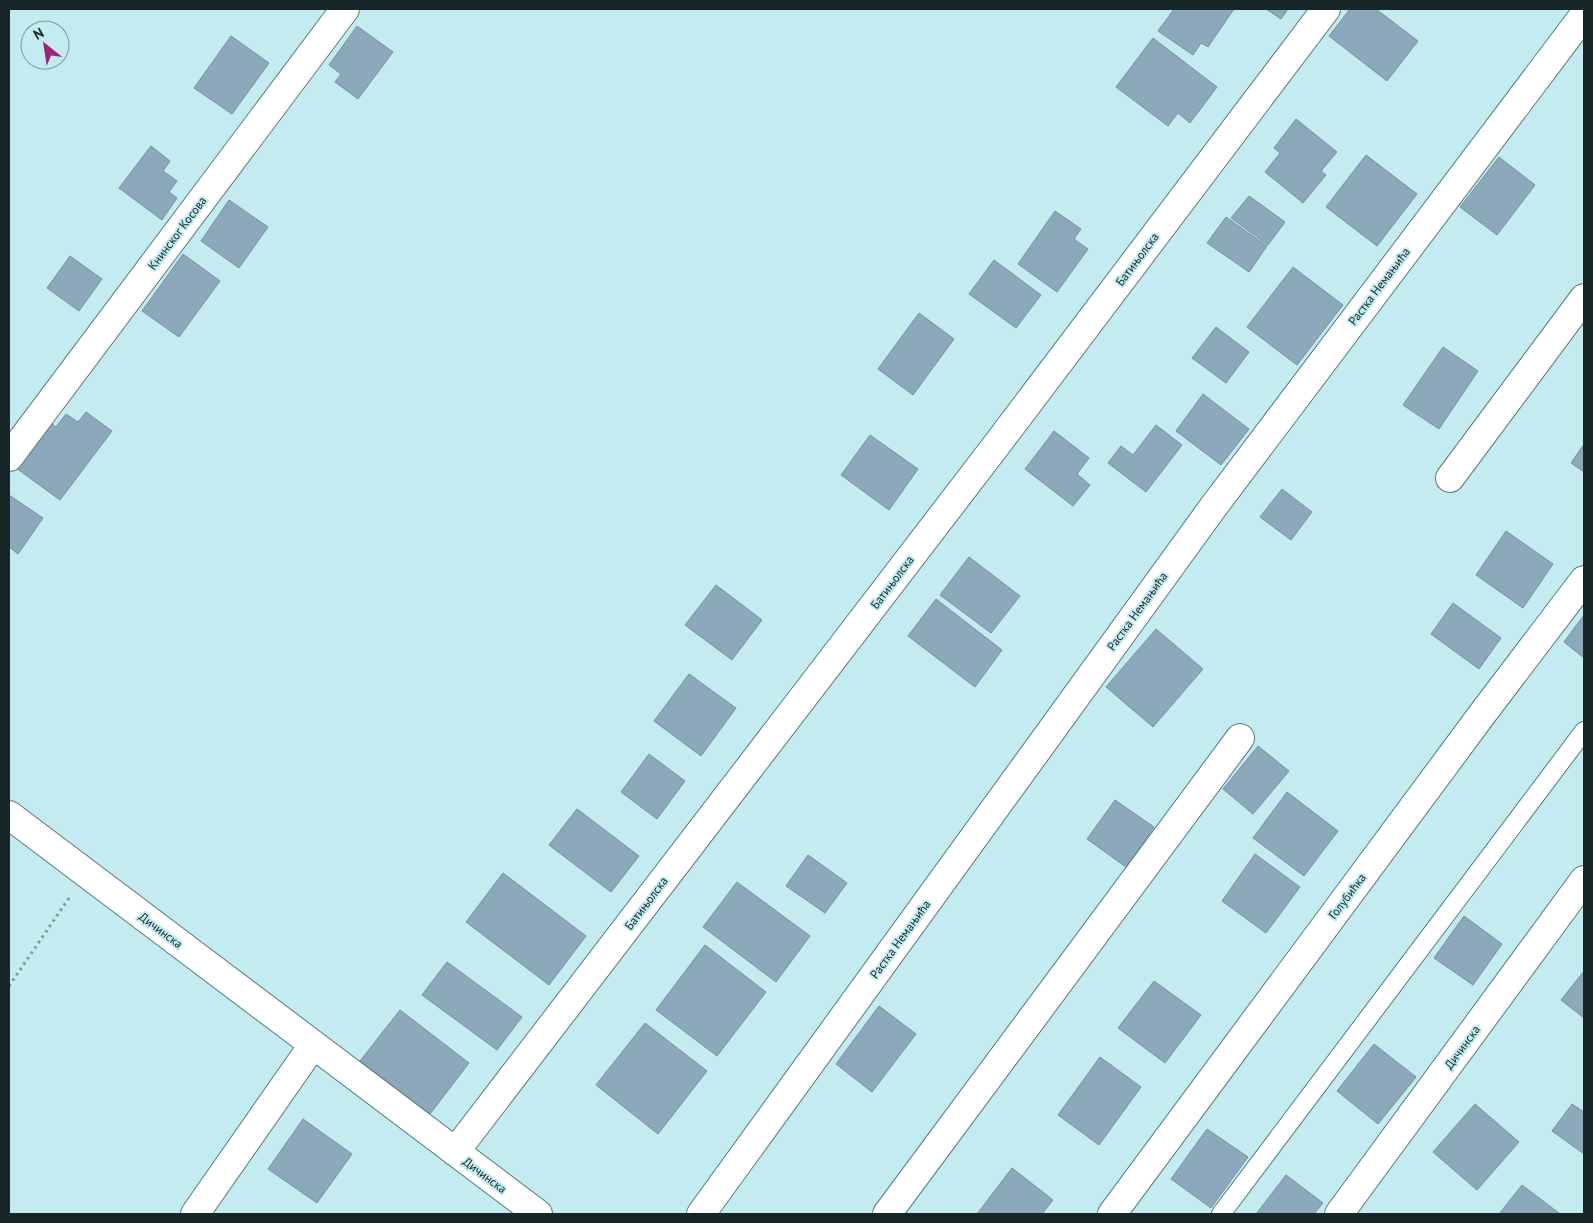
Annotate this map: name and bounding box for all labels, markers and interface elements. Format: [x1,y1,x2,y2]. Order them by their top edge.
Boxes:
north arrow [20,20,70,70]
text: N [30,24,47,44]
street label: Книнског Косова [145,193,210,273]
street label: Батињолска [1112,230,1162,288]
street label: Растка Немањића [1345,244,1413,328]
street label: Батињолска [867,553,917,611]
street label: Растка Немањића [1104,569,1171,653]
street label: Голубићка [1325,870,1369,922]
street label: Батињолска [621,874,671,932]
street label: Растка Немањића [867,897,934,981]
street label: Дичинска [136,909,186,951]
street label: Дичинска [1441,1022,1483,1072]
street label: Дичинска [460,1154,510,1196]

